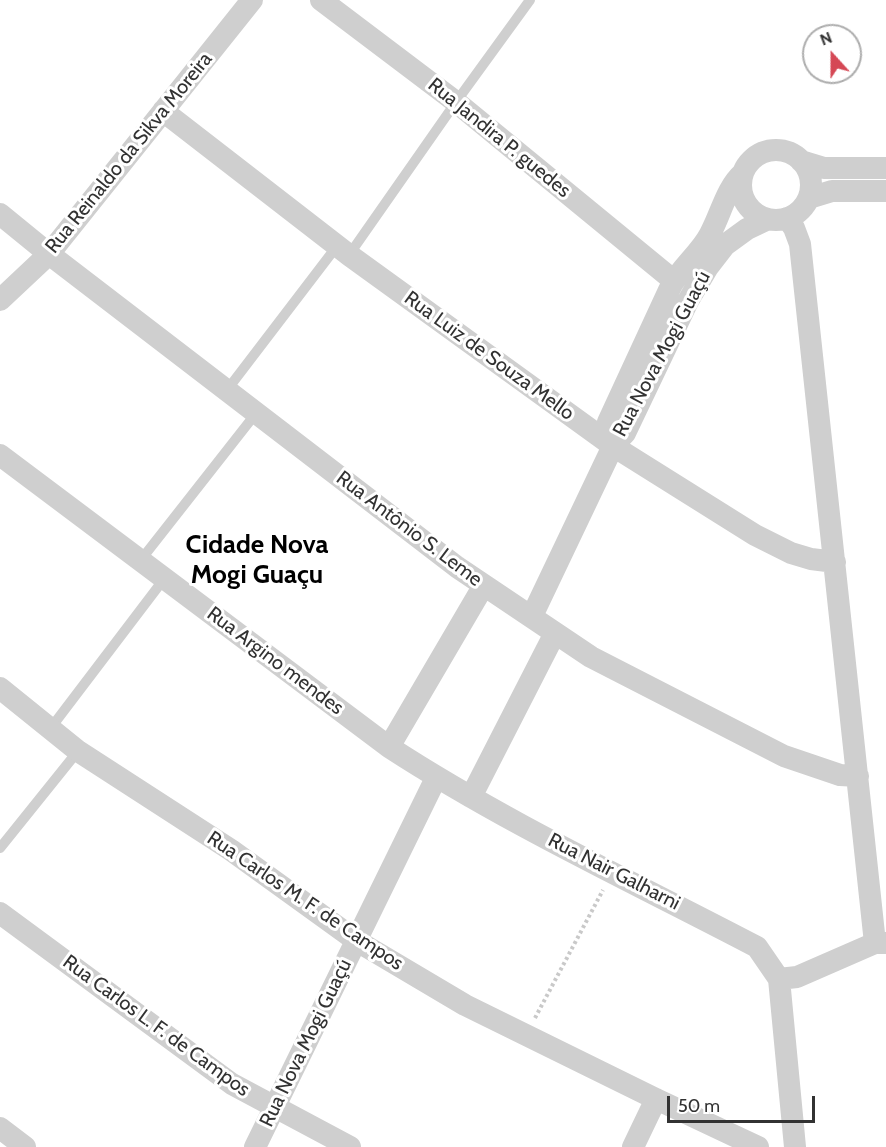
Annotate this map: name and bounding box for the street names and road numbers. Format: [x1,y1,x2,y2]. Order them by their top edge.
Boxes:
street label: Rua Reinaldo da Sikva Moreira [40,48,218,258]
street label: Rua Jandira P. guedes [423,73,575,203]
street label: Rua Nova Mogi Guaçú [608,267,716,441]
street label: Rua Luiz de Souza Mello [399,286,579,426]
street label: Rua Antônio S. Leme [331,466,487,592]
street label: Rua Argino mendes [202,602,348,720]
street label: Rua Carlos M. F. de Campos [202,826,408,976]
street label: Rua Nair Galharni [544,828,684,916]
street label: Rua Carlos L. F. de Campos [58,950,254,1102]
street label: Rua Nova Mogi Guaçú [255,955,357,1131]

